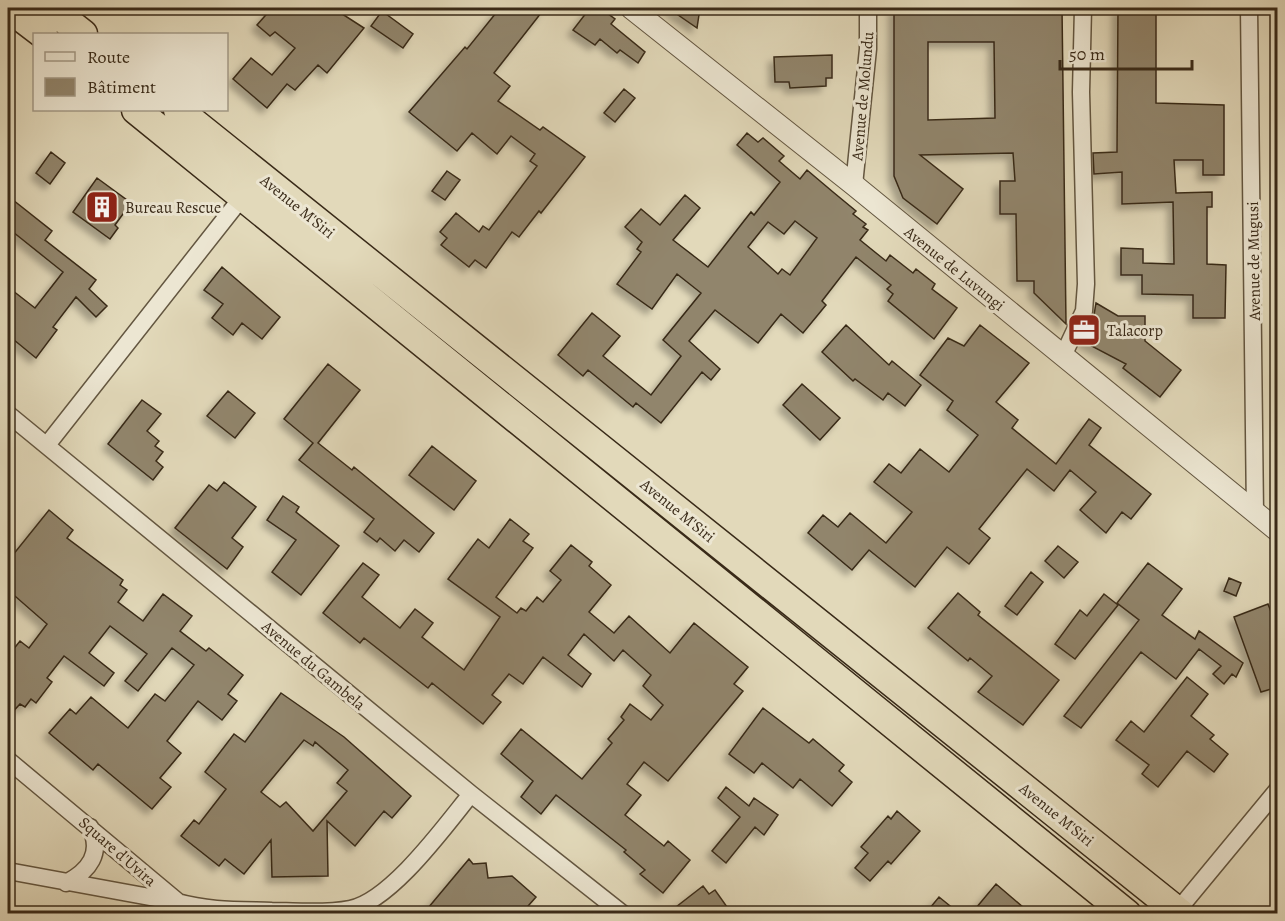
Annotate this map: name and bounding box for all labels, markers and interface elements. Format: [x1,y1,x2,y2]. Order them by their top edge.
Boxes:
street label: Avenue de Molundu [846,30,880,163]
legend [33,33,228,111]
scale bar [1060,33,1192,71]
text: 50 m [1069,42,1105,66]
text: Route [87,45,130,69]
text: Bâtiment [87,75,156,99]
street label: Avenue M'Siri [255,169,339,244]
building icon: Bureau Rescue [84,189,120,225]
place label: Bureau Rescue [125,197,221,219]
street label: Avenue de Mugusi [1242,201,1266,322]
street label: Avenue de Luvungi [899,221,1009,316]
office icon: Talacorp [1066,312,1102,348]
place label: Talacorp [1107,320,1163,342]
street label: Avenue M'Siri [635,473,719,548]
street label: Avenue du Gambela [256,615,370,716]
street label: Avenue M'Siri [1014,777,1098,852]
street label: Square d'Uvira [74,812,161,892]

